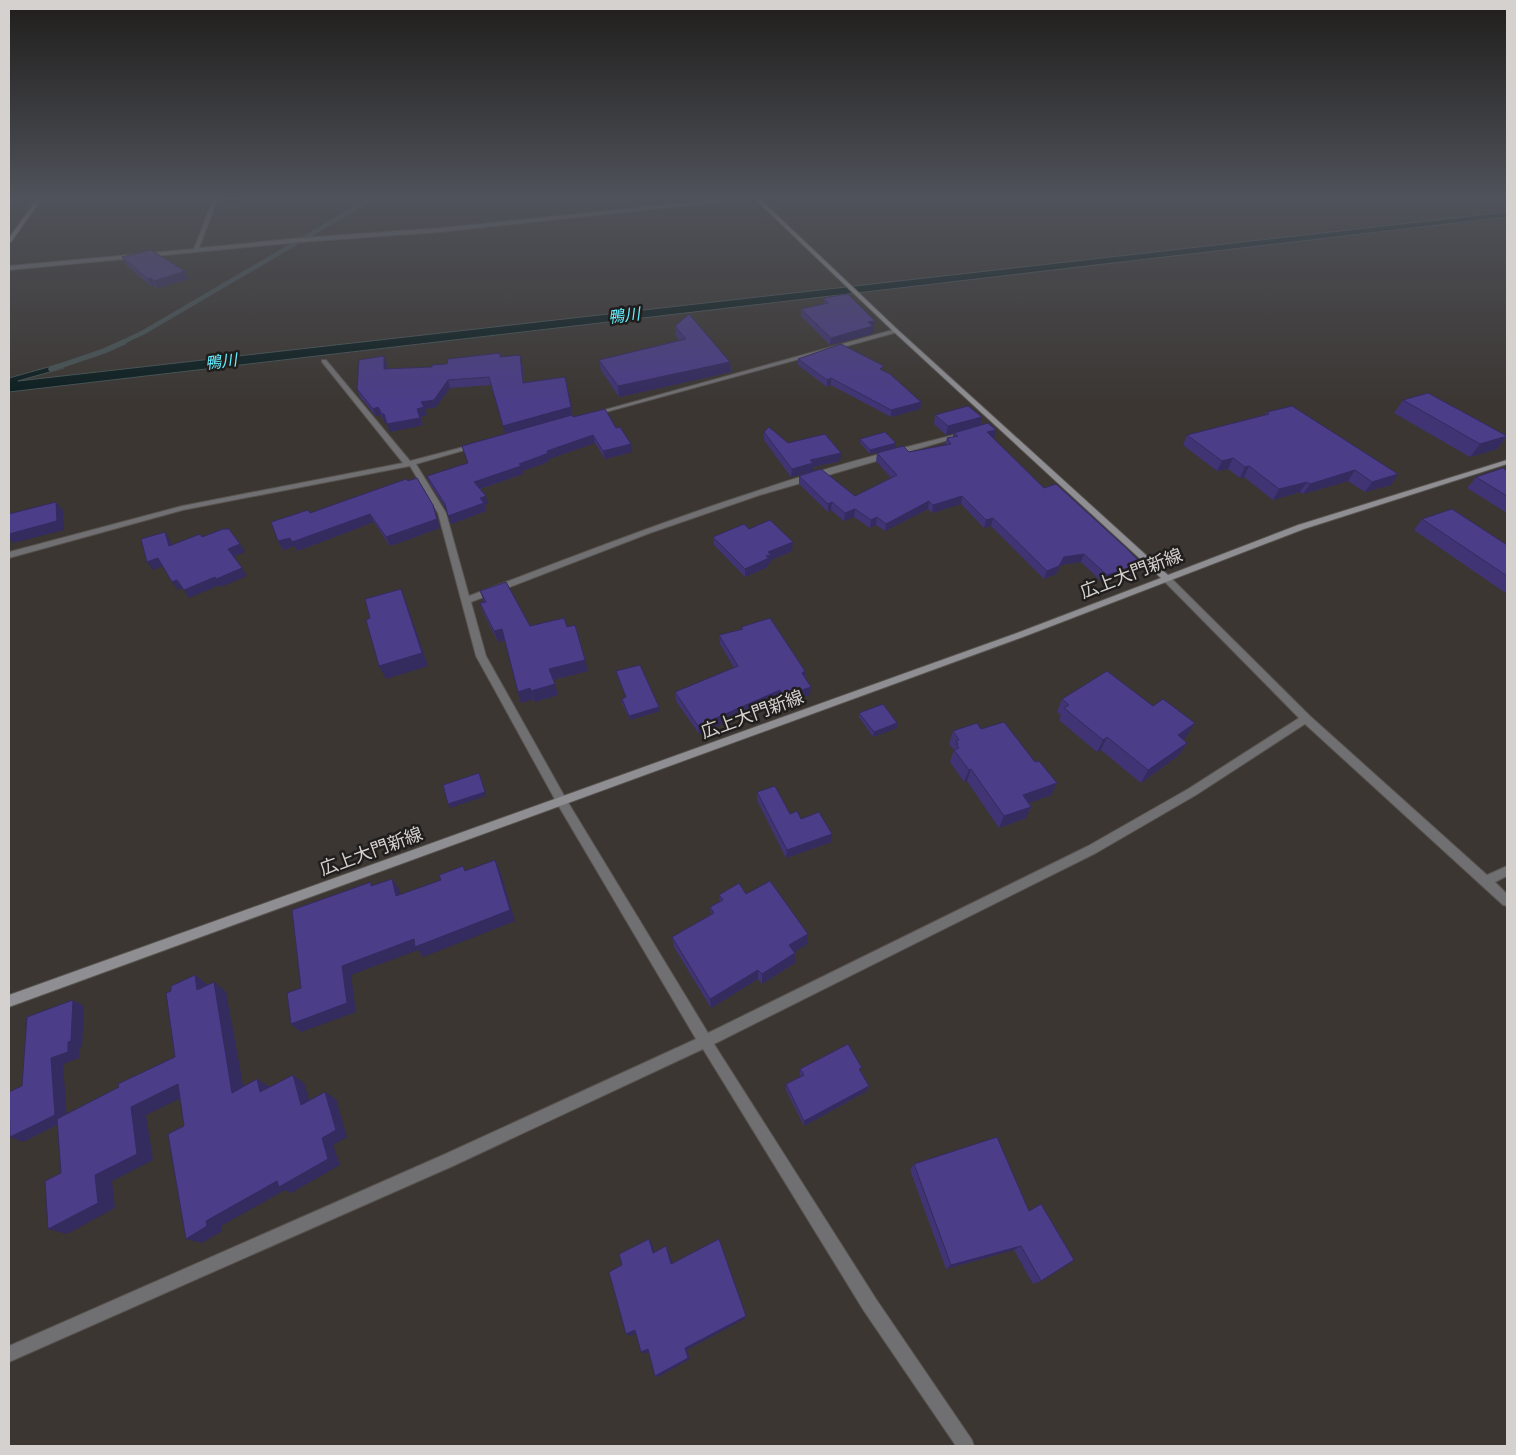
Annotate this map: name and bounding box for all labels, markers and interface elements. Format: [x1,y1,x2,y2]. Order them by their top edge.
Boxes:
water label: 鴨川 [607,303,643,327]
water label: 鴨川 [204,349,240,373]
street label: 広上大門新線 [1076,543,1186,603]
street label: 広上大門新線 [697,685,807,743]
street label: 広上大門新線 [316,822,426,880]

